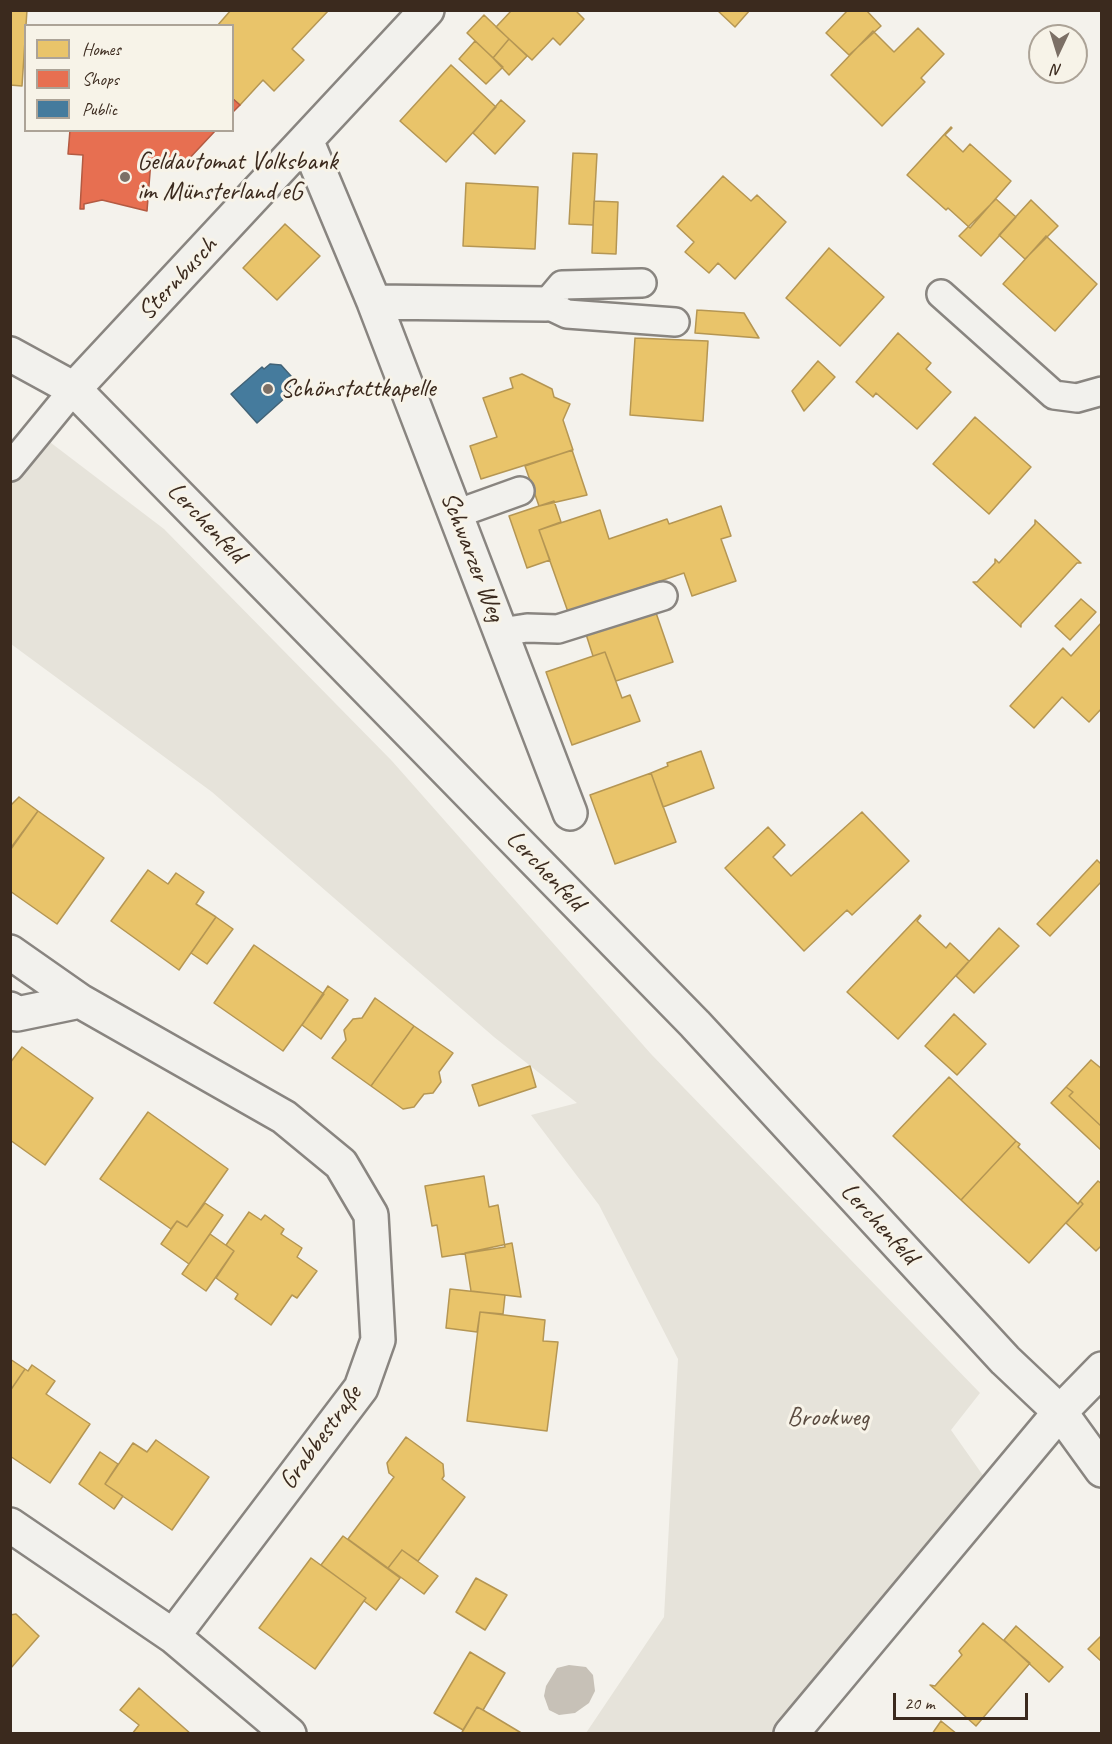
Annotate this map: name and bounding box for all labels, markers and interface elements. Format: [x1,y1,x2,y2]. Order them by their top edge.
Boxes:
legend [24,24,234,132]
north arrow [1028,24,1088,84]
text: Homes [82,38,121,60]
text: N [1051,60,1063,80]
text: Shops [82,68,119,90]
text: Public [82,98,117,120]
place label: Geldautomat Volksbank im Münsterland eG [137,146,338,207]
marker: Geldautomat Volksbank im Münsterland eG [118,170,132,184]
street label: Sternbusch [132,231,224,327]
place label: Schönstattkapelle [280,373,436,405]
marker: Schönstattkapelle [261,382,275,396]
street label: Lerchenfeld [160,476,252,570]
street label: Schwarzer Weg [433,488,511,626]
street label: Lerchenfeld [499,824,591,918]
street label: Lerchenfeld [833,1177,925,1271]
street label: Grabbestraße [273,1380,369,1496]
park label: Brookweg [787,1402,869,1434]
scale bar [896,1681,1031,1719]
text: 20 m [904,1692,935,1714]

